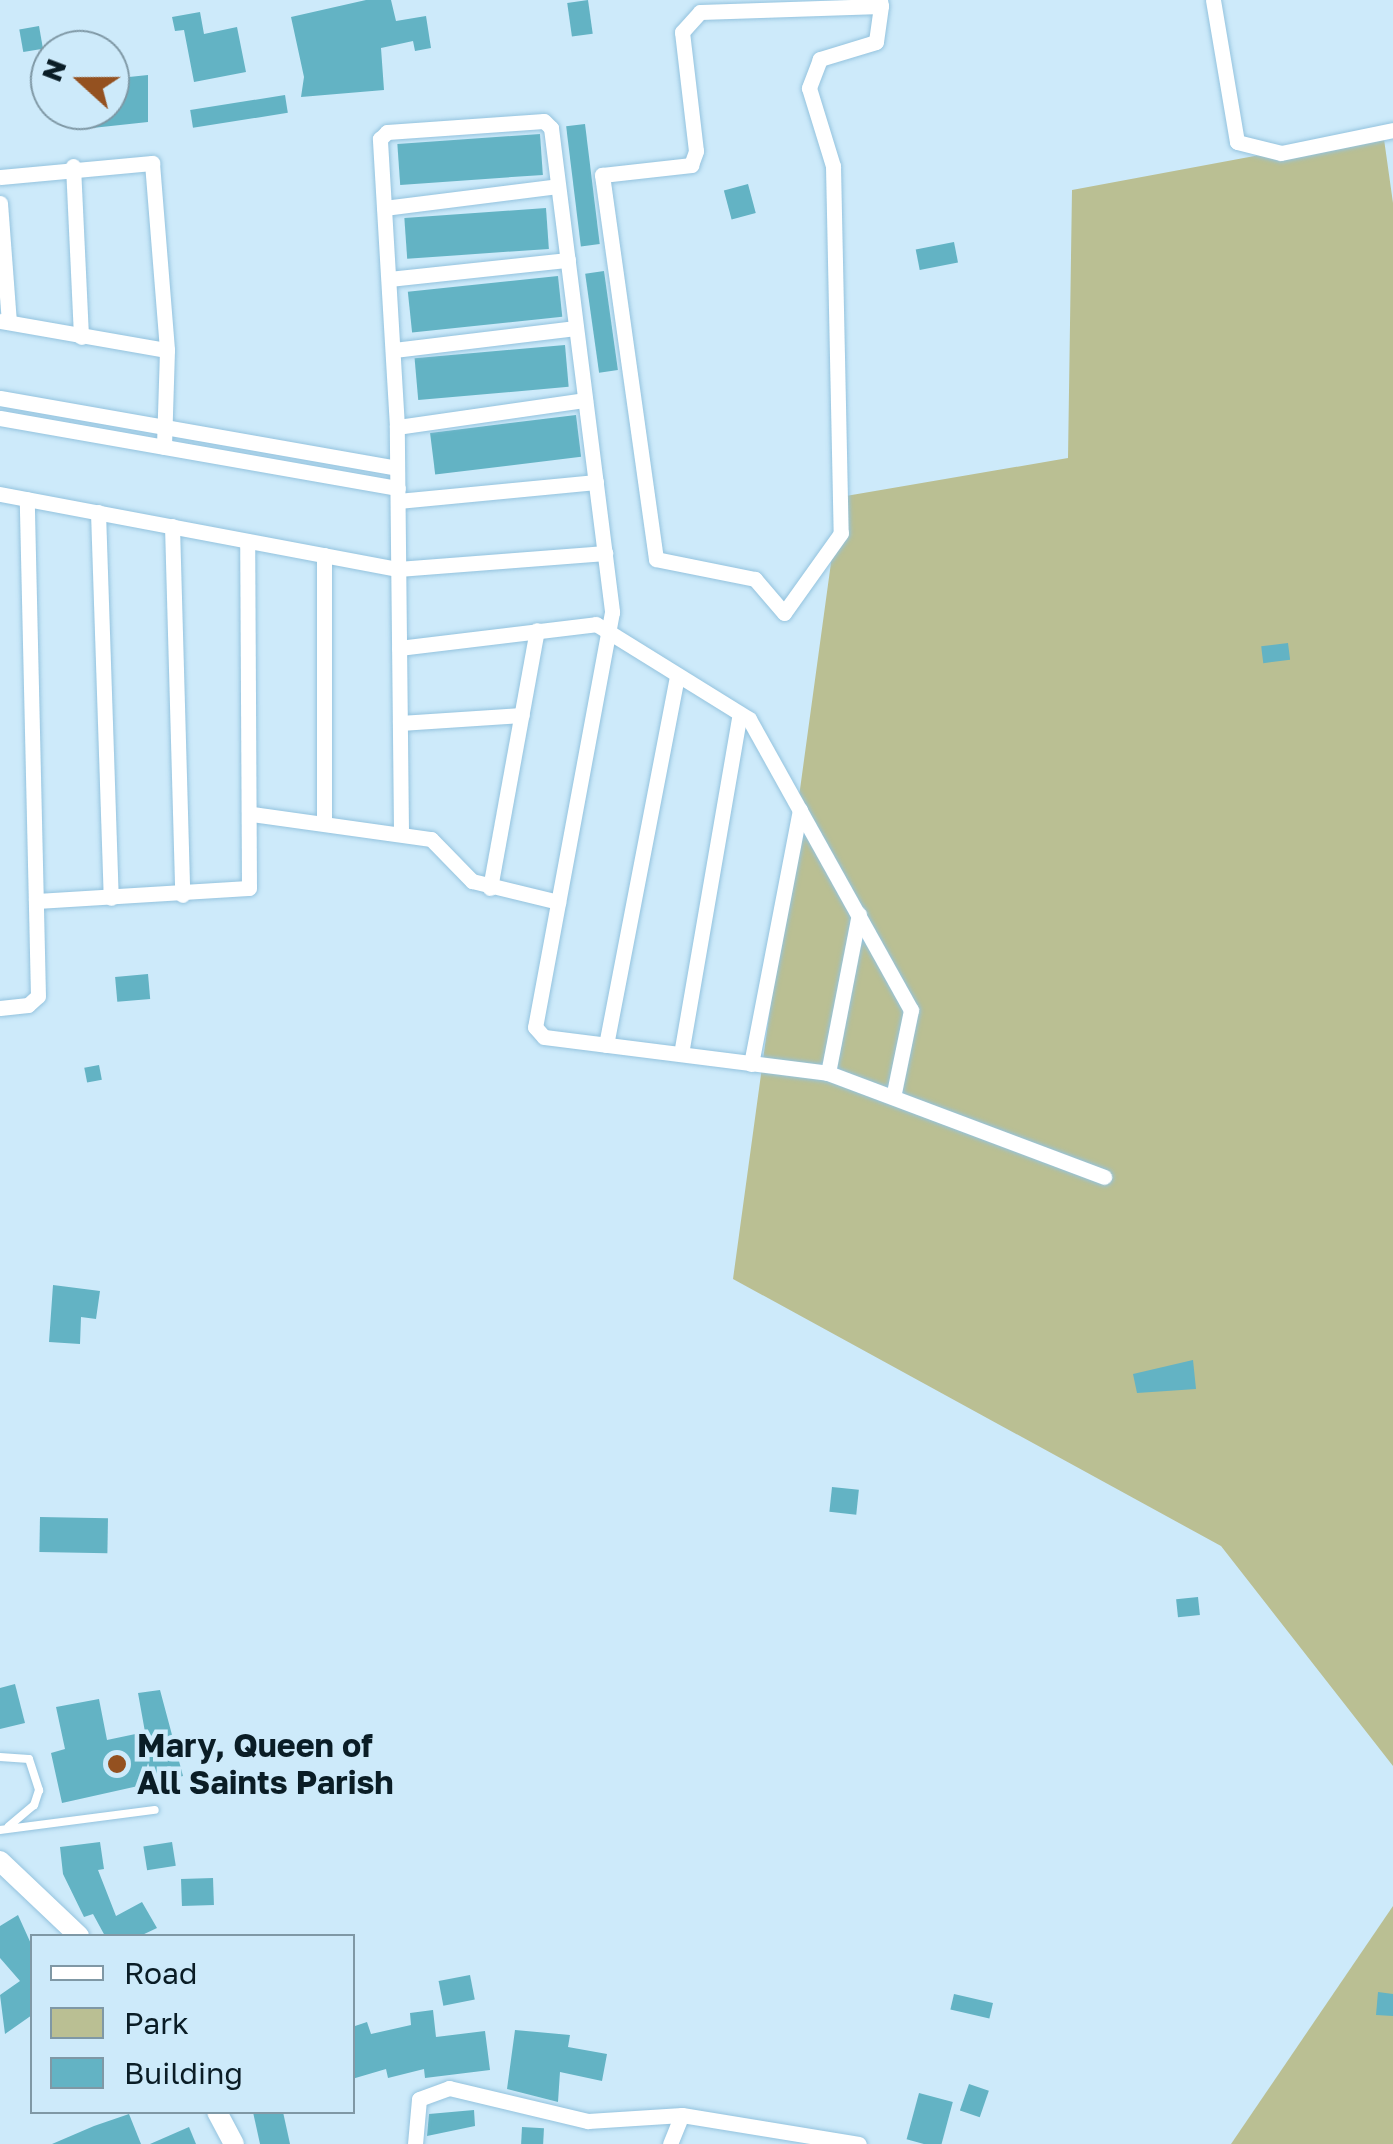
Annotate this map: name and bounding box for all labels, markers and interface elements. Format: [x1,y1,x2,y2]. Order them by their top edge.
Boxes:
north arrow [30,30,130,130]
text: N [34,54,73,86]
place label: Mary, Queen of All Saints Parish [137,1727,394,1802]
marker: Mary, Queen of All Saints Parish [106,1753,128,1775]
legend [30,1934,355,2114]
text: Road [124,1955,198,1991]
text: Park [124,2005,189,2041]
text: Building [124,2055,243,2091]

